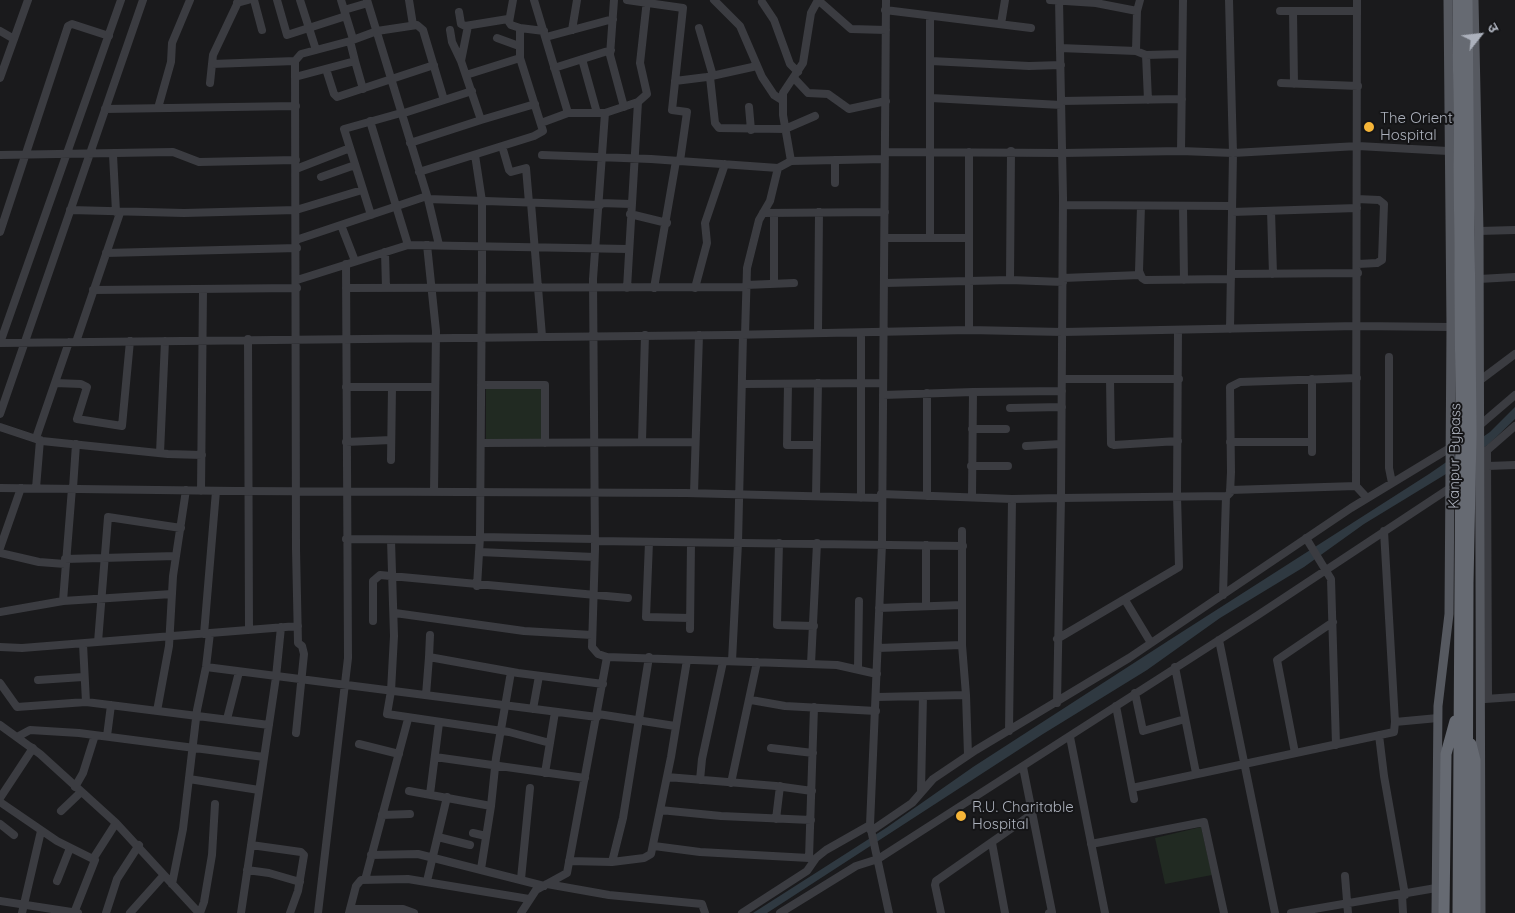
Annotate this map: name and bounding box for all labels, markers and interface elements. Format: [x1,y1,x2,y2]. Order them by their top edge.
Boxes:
north arrow [1455,10,1505,60]
text: उ [1483,20,1503,36]
place label: The Orient Hospital [1380,109,1453,144]
marker: The Orient Hospital [1362,120,1376,134]
street label: Kanpur Bypass [1445,403,1465,509]
place label: R.U. Charitable Hospital [972,798,1074,833]
marker: R.U. Charitable Hospital [954,809,968,823]

